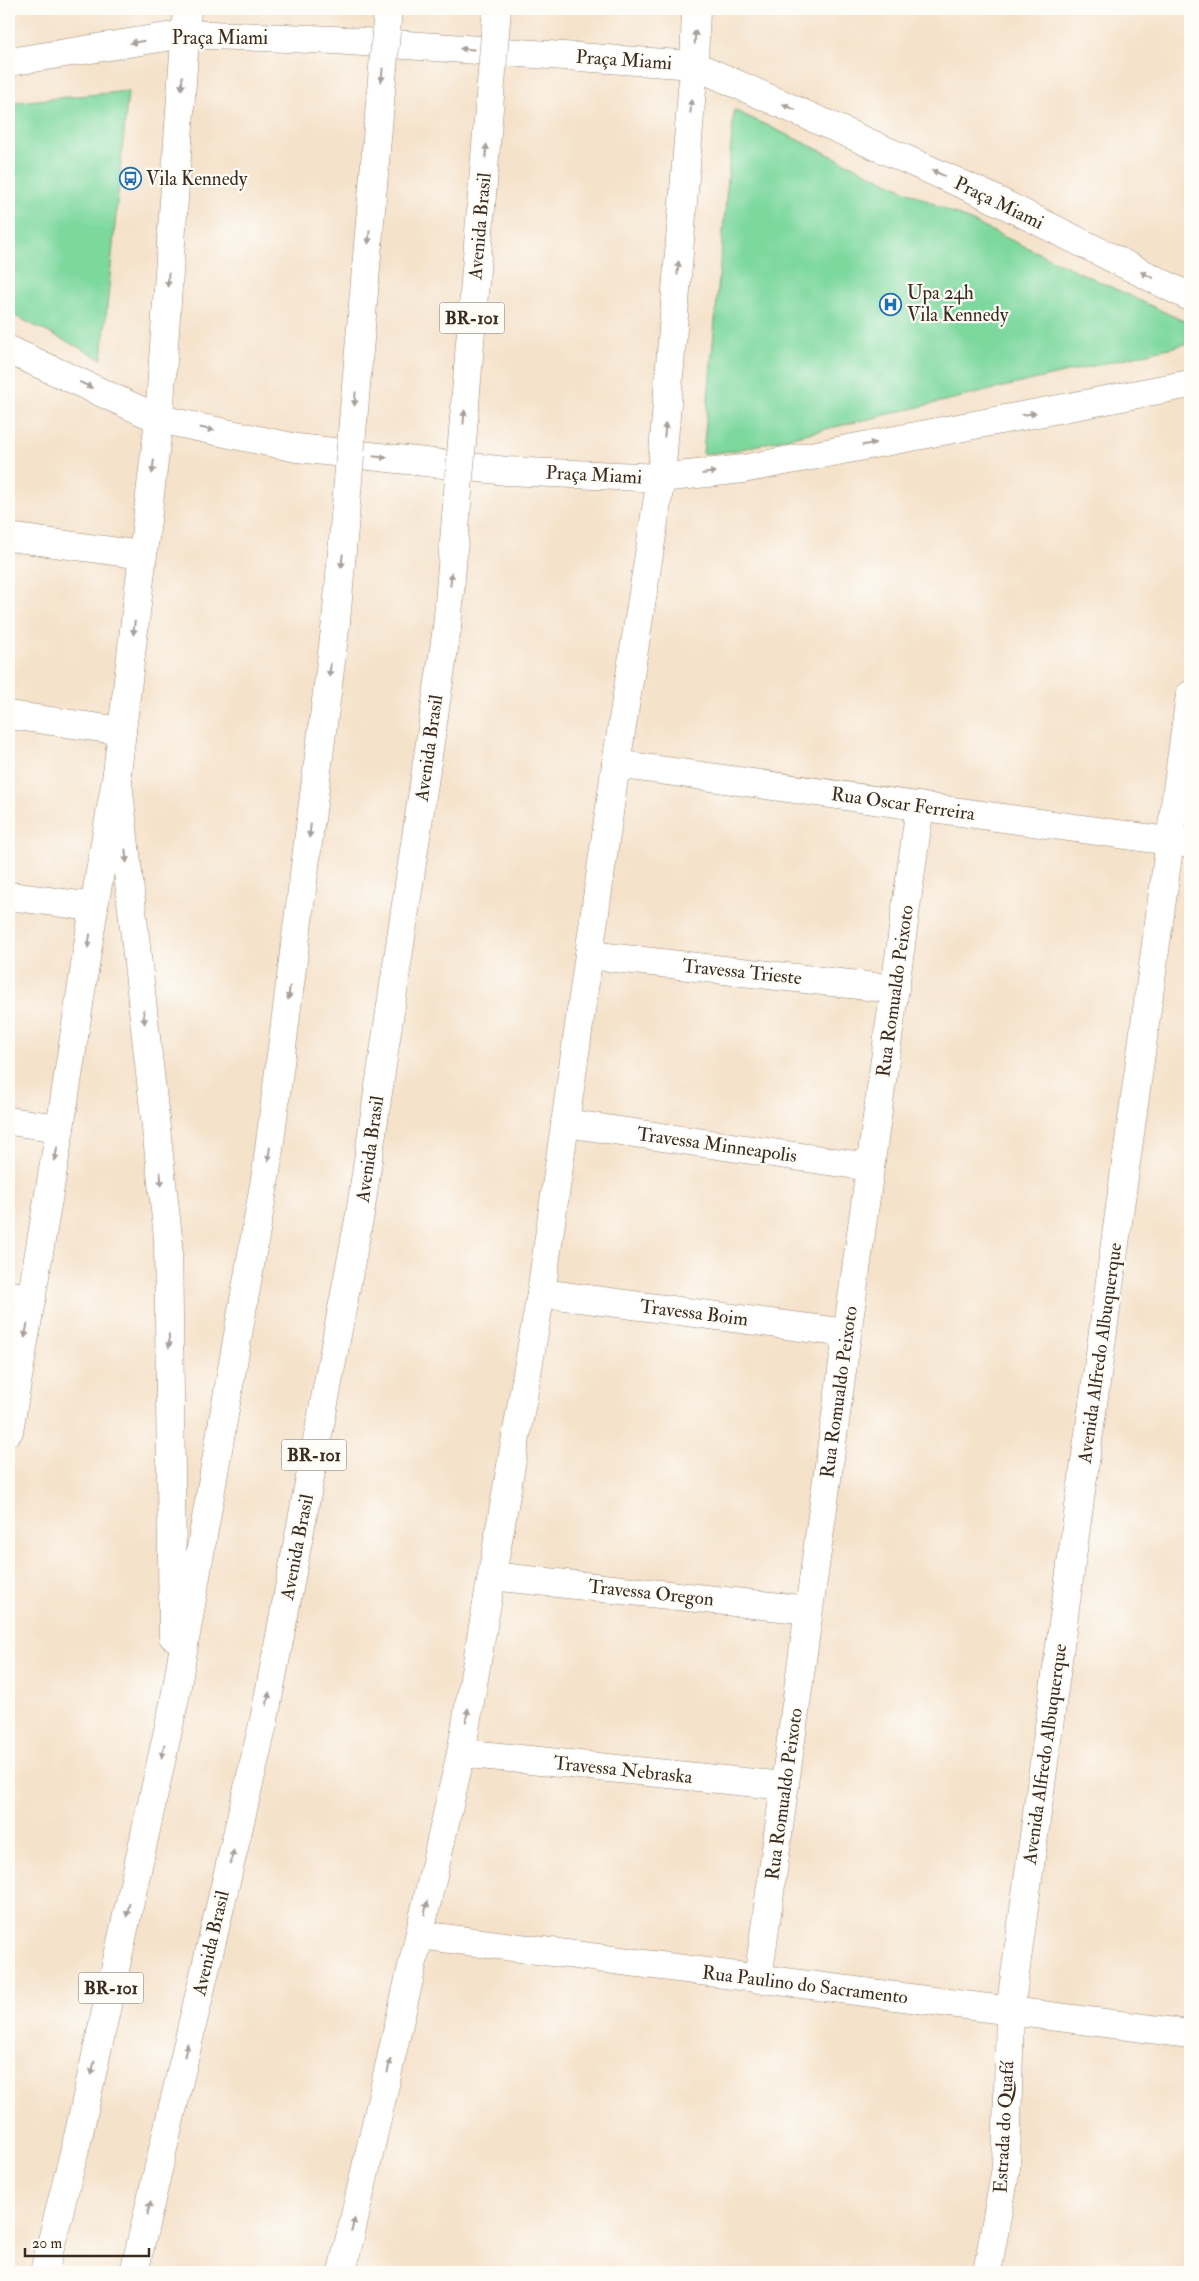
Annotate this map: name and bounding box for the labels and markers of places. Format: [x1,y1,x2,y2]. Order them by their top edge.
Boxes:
bus stop icon: Vila Kennedy [118,167,142,191]
place label: Vila Kennedy [146,167,248,191]
place label: Upa 24h Vila Kennedy [907,281,1009,327]
hospital icon: Upa 24h Vila Kennedy [879,292,903,316]

